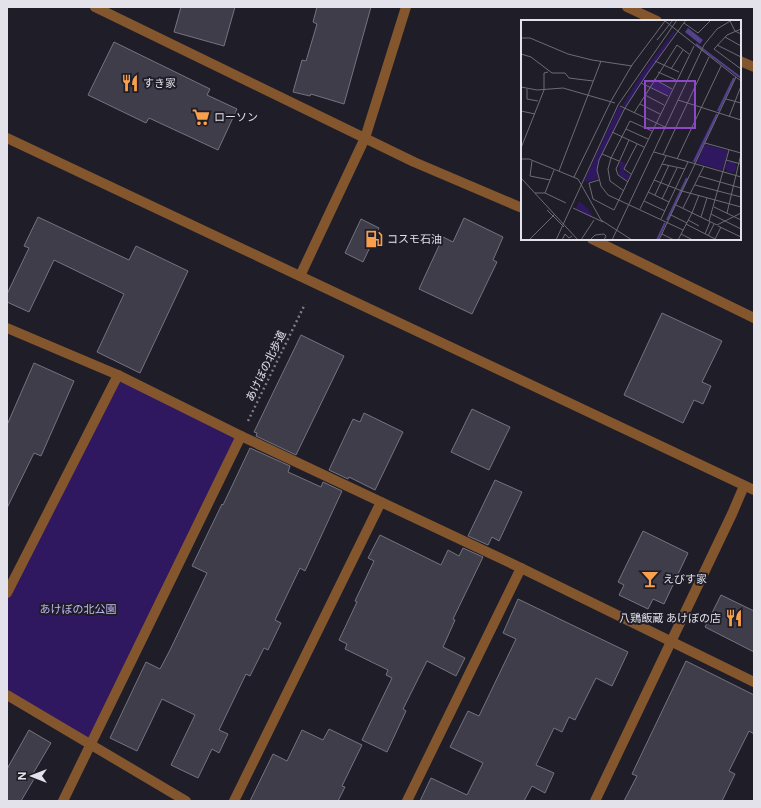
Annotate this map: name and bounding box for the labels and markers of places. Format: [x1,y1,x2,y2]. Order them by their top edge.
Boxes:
restaurant icon: すき家 [120,73,140,93]
place label: すき家 [143,77,176,90]
supermarket icon: ローソン [191,107,211,127]
place label: ローソン [214,111,258,124]
fuel station icon: コスモ石油 [364,229,384,249]
place label: コスモ石油 [387,233,442,246]
bar icon: えびす家 [640,569,660,589]
place label: えびす家 [663,573,707,586]
restaurant icon: 八鶏飯蔵 あけぼの店 [724,608,744,628]
place label: 八鶏飯蔵 あけぼの店 [619,612,721,625]

